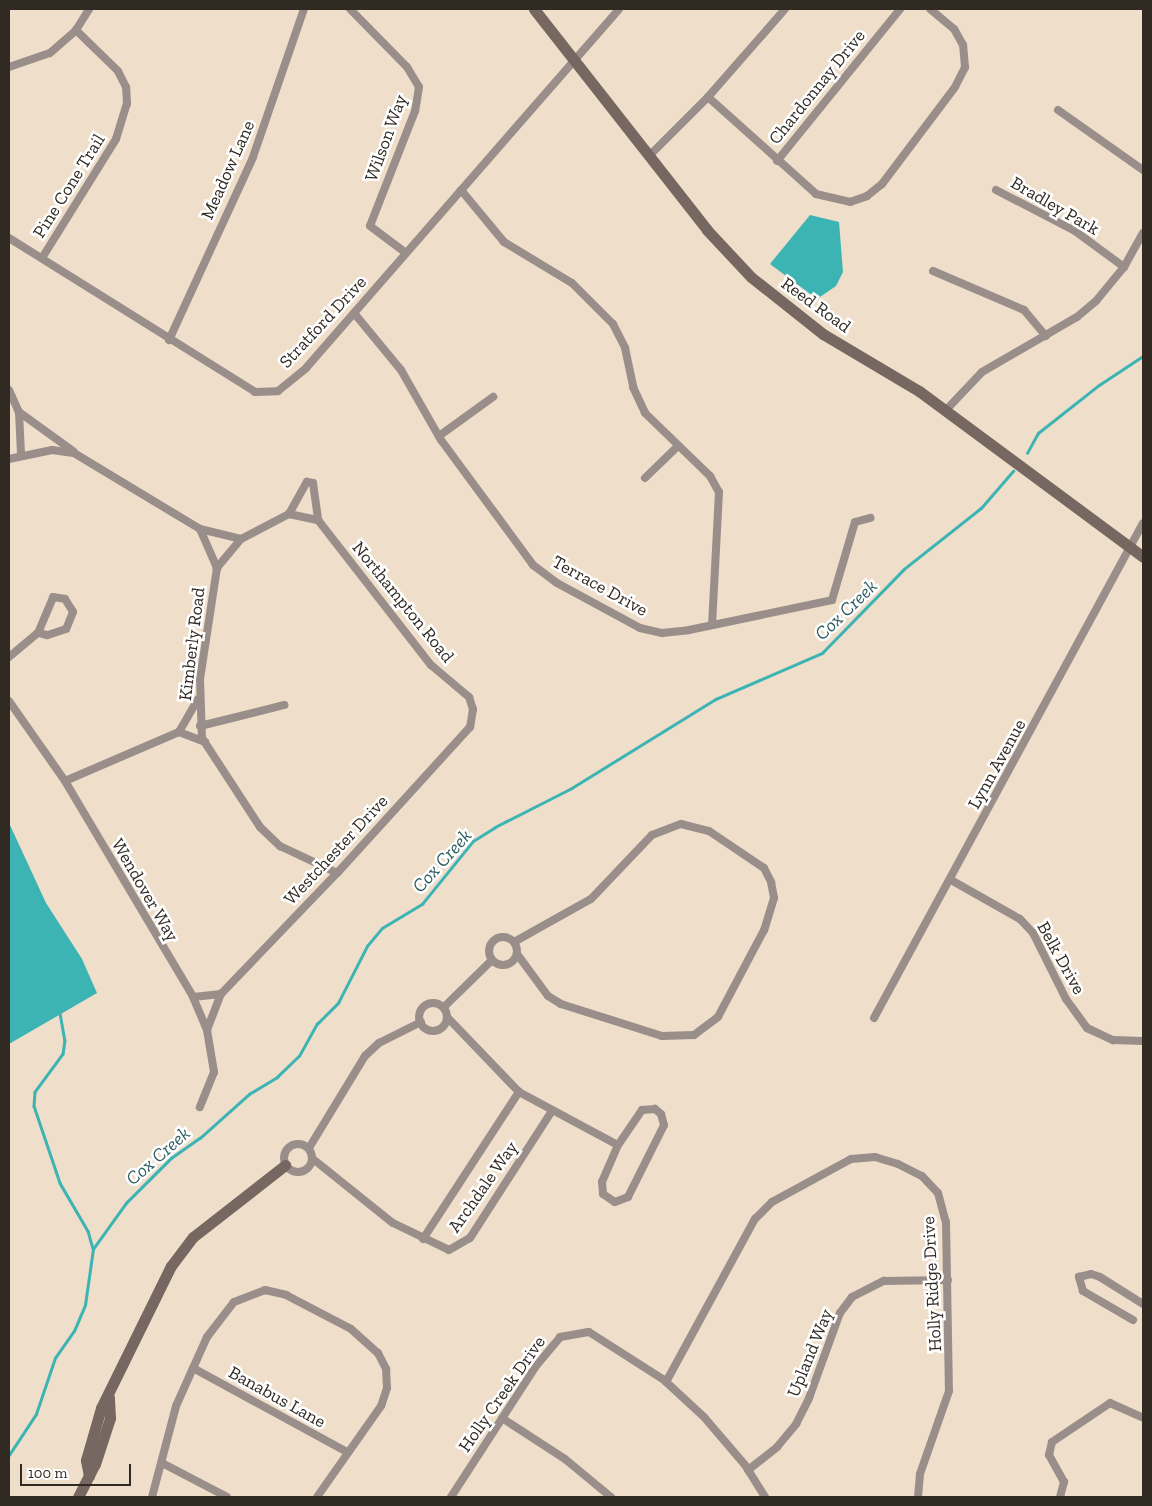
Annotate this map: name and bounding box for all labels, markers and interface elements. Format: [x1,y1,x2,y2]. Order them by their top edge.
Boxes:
street label: Chardonnay Drive [764,25,870,149]
street label: Wilson Way [360,91,412,185]
street label: Meadow Lane [196,117,260,223]
street label: Pine Cone Trail [28,130,110,242]
street label: Bradley Park [1007,172,1103,240]
street label: Stratford Drive [275,272,371,372]
street label: Reed Road [777,273,855,337]
street label: Northampton Road [348,537,458,667]
street label: Terrace Drive [549,551,651,621]
water label: Cox Creek [810,575,882,645]
street label: Kimberly Road [174,586,210,702]
street label: Lynn Avenue [963,715,1031,813]
street label: Westchester Drive [279,790,393,910]
water label: Cox Creek [408,825,476,897]
street label: Wendover Way [107,834,183,946]
street label: Belk Drive [1032,918,1090,998]
water label: Cox Creek [121,1122,195,1190]
street label: Archdale Way [443,1137,523,1237]
street label: Holly Ridge Drive [918,1216,946,1352]
street label: Upland Way [782,1305,838,1401]
street label: Holly Creek Drive [454,1332,550,1456]
street label: Banabus Lane [225,1361,329,1433]
scale bar [22,1454,134,1486]
text: 100 m [28,1464,67,1482]

